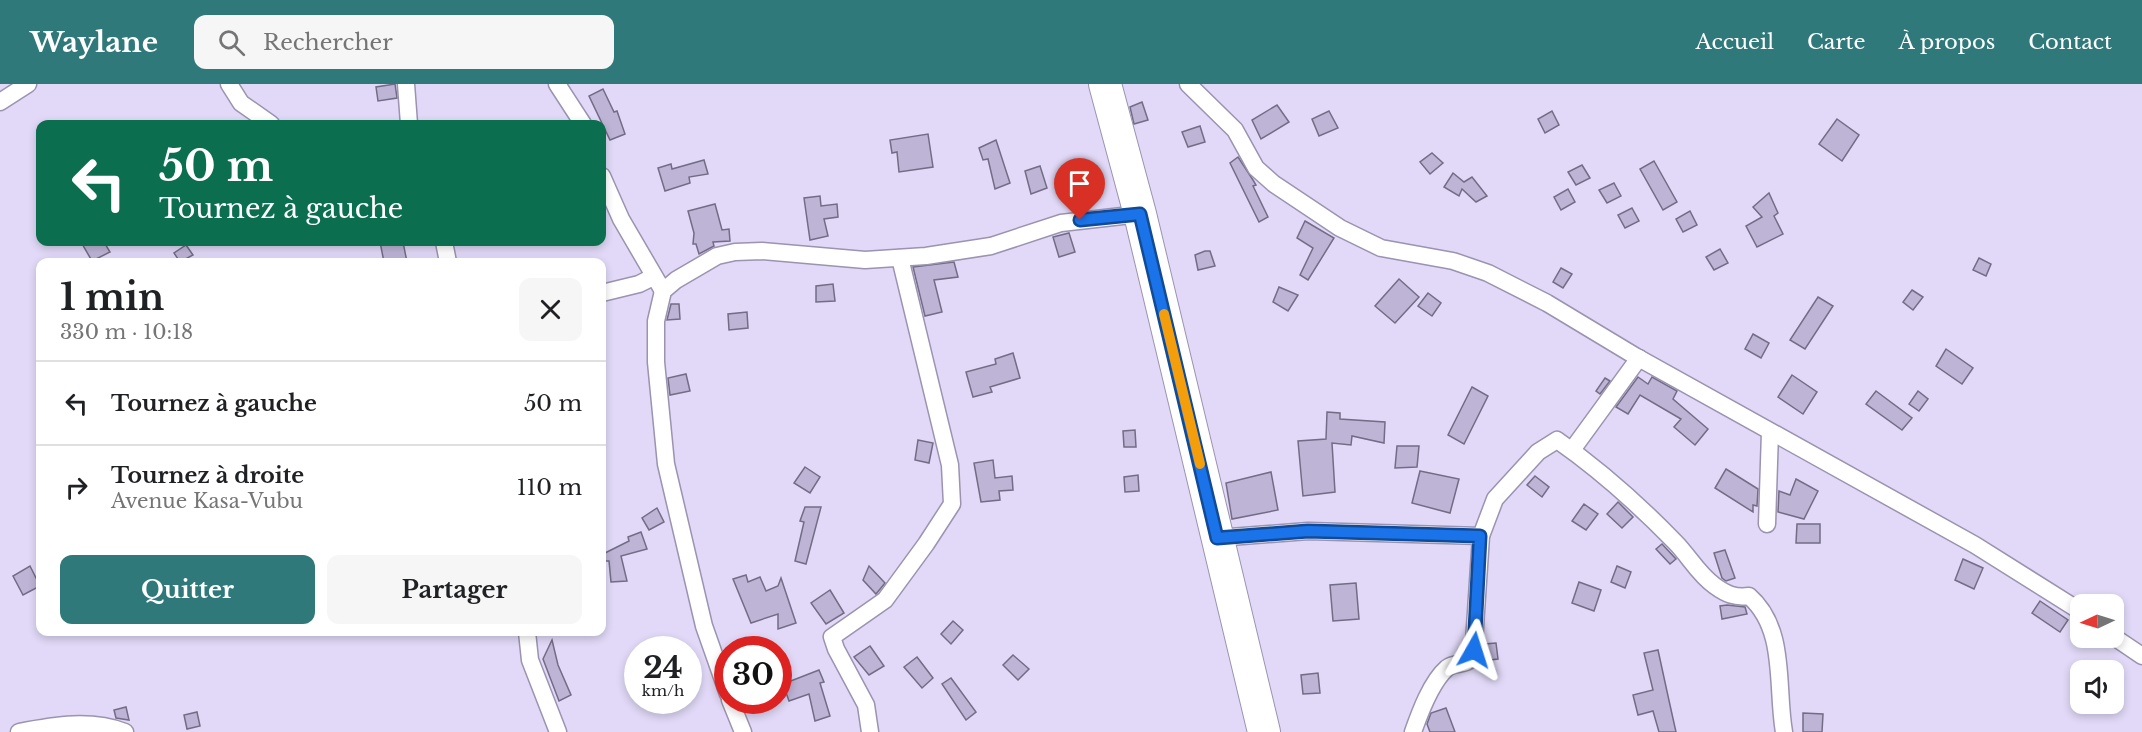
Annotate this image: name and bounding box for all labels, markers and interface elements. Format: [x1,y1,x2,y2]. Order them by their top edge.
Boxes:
search box [194,15,614,69]
text: Waylane [30,25,158,60]
icon: search [215,26,248,59]
text: Rechercher [263,29,393,56]
text: Accueil [1696,29,1774,55]
text: Carte [1807,29,1866,55]
text: À propos [1899,29,1995,55]
text: Contact [2028,29,2112,55]
text: 50 m [159,140,273,192]
icon: left [60,144,138,222]
pin [1054,158,1105,220]
icon: arrive [1063,167,1096,200]
text: Tournez à gauche [159,192,403,225]
text: 1 min [60,275,164,320]
button: close [519,278,582,341]
text: 330 m · 10:18 [60,320,193,344]
icon: left [60,387,93,420]
text: Tournez à gauche [111,390,317,417]
text: 50 m [524,390,582,417]
text: Tournez à droite [111,462,304,489]
icon: right [60,471,93,504]
text: 110 m [517,474,582,501]
text: Avenue Kasa-Vubu [111,489,303,513]
button: Quitter [60,555,315,624]
button: Partager [327,555,582,624]
north arrow [2070,594,2124,648]
map controls [2070,594,2124,714]
position arrow [1442,618,1506,682]
speed limit sign: 30 [714,636,792,714]
text: 24 [643,649,683,686]
button: sound [2070,660,2124,714]
text: km/h [642,681,684,700]

